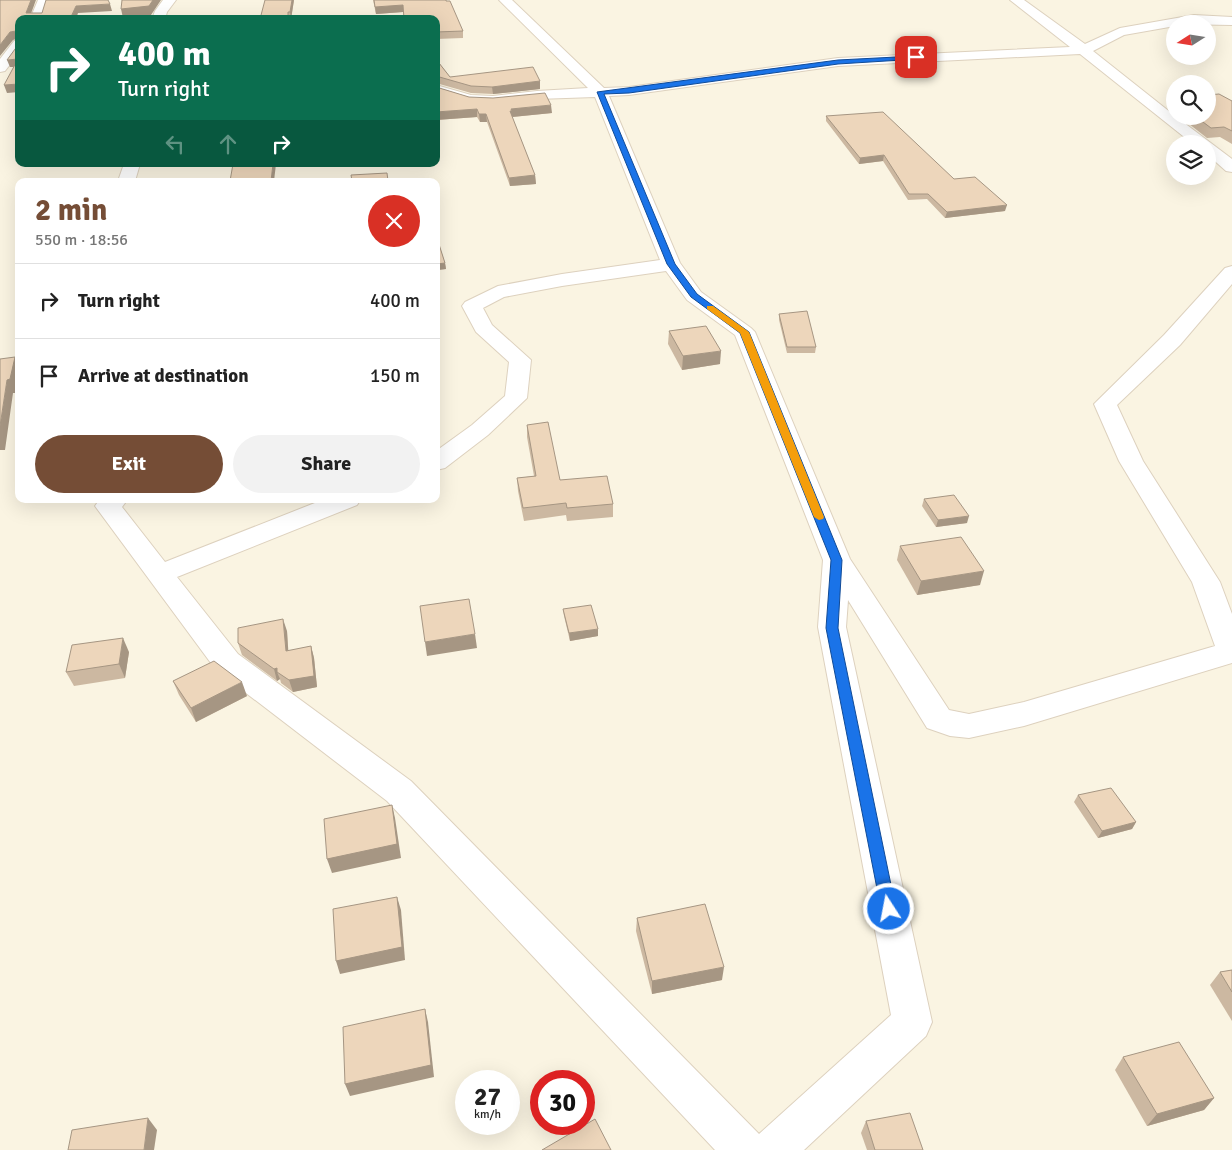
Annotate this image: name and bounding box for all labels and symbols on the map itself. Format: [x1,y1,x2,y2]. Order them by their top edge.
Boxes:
north arrow [1166,15,1216,65]
pin [895,36,937,78]
position arrow [862,882,914,934]
speed limit sign: 30 [530,1070,595,1135]

